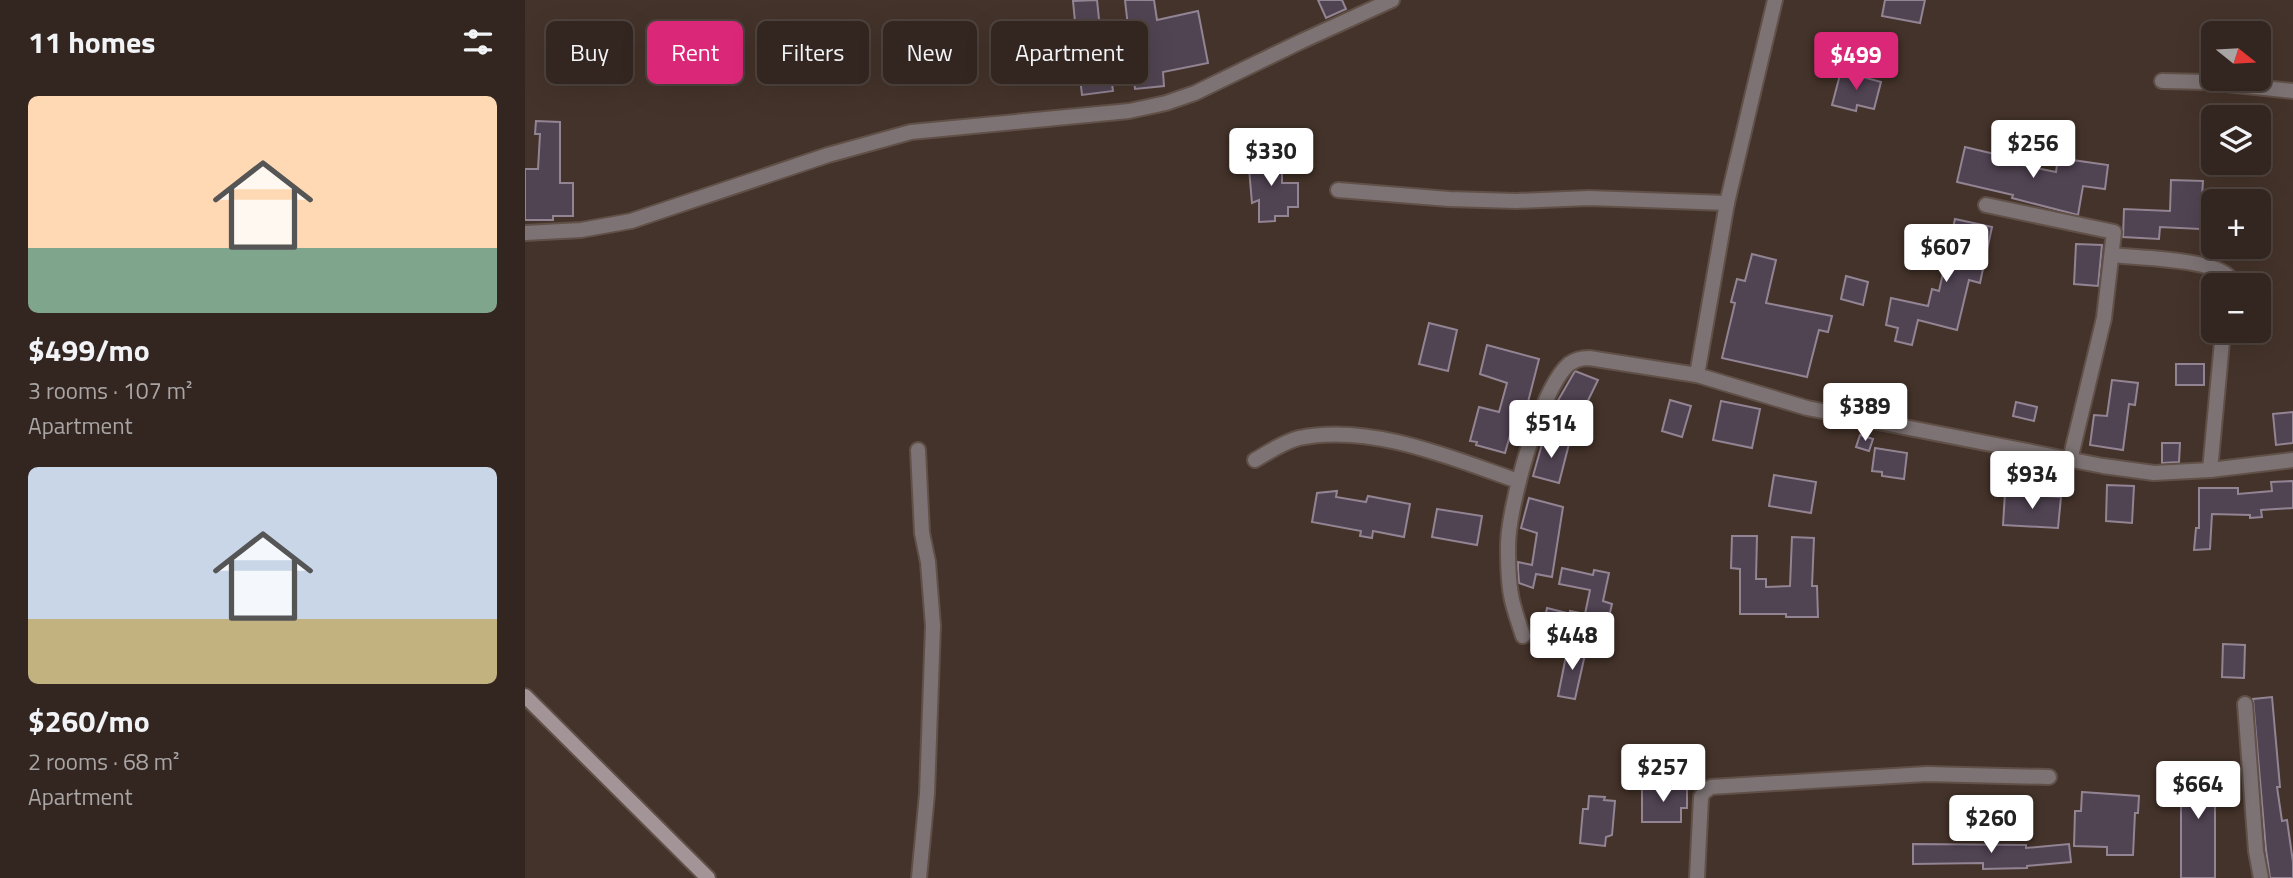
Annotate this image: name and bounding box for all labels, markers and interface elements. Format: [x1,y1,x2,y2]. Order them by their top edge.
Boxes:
text: 11 homes [28,19,155,65]
chip: Buy [546,21,633,84]
chip: Rent [647,21,743,84]
chip: Filters [757,21,869,84]
chip: New [883,21,977,84]
chip: Apartment [991,21,1148,84]
north arrow [2201,21,2271,91]
map controls [2201,21,2271,343]
icon: filters [459,23,497,61]
pin: $499 [1815,32,1897,92]
text: $499 [1830,37,1882,72]
button: layers [2201,105,2271,175]
pin: $256 [1992,120,2074,180]
text: $256 [2007,125,2059,160]
pin: $330 [1230,128,1312,188]
text: $330 [1245,133,1297,168]
icon: home [200,142,326,268]
button: + [2201,189,2271,259]
pin: $607 [1905,224,1987,284]
text: $607 [1920,229,1972,264]
button: − [2201,273,2271,343]
text: $499/mo [28,327,150,373]
text: 3 rooms · 107 m² [28,373,192,408]
pin: $389 [1824,384,1906,443]
text: $389 [1839,388,1891,423]
pin: $514 [1510,400,1592,460]
text: $514 [1525,405,1577,440]
text: Apartment [28,408,133,443]
pin: $934 [1991,452,2073,511]
text: $934 [2006,456,2058,491]
icon: home [200,513,326,639]
pin: $448 [1531,612,1613,672]
text: $448 [1546,617,1598,652]
text: $260/mo [28,698,150,744]
text: 2 rooms · 68 m² [28,744,179,779]
pin: $257 [1622,744,1704,804]
text: $257 [1637,749,1689,784]
pin: $664 [2157,762,2239,821]
text: $664 [2172,766,2224,801]
text: Apartment [28,779,133,814]
pin: $260 [1950,796,2032,855]
text: $260 [1965,800,2017,835]

